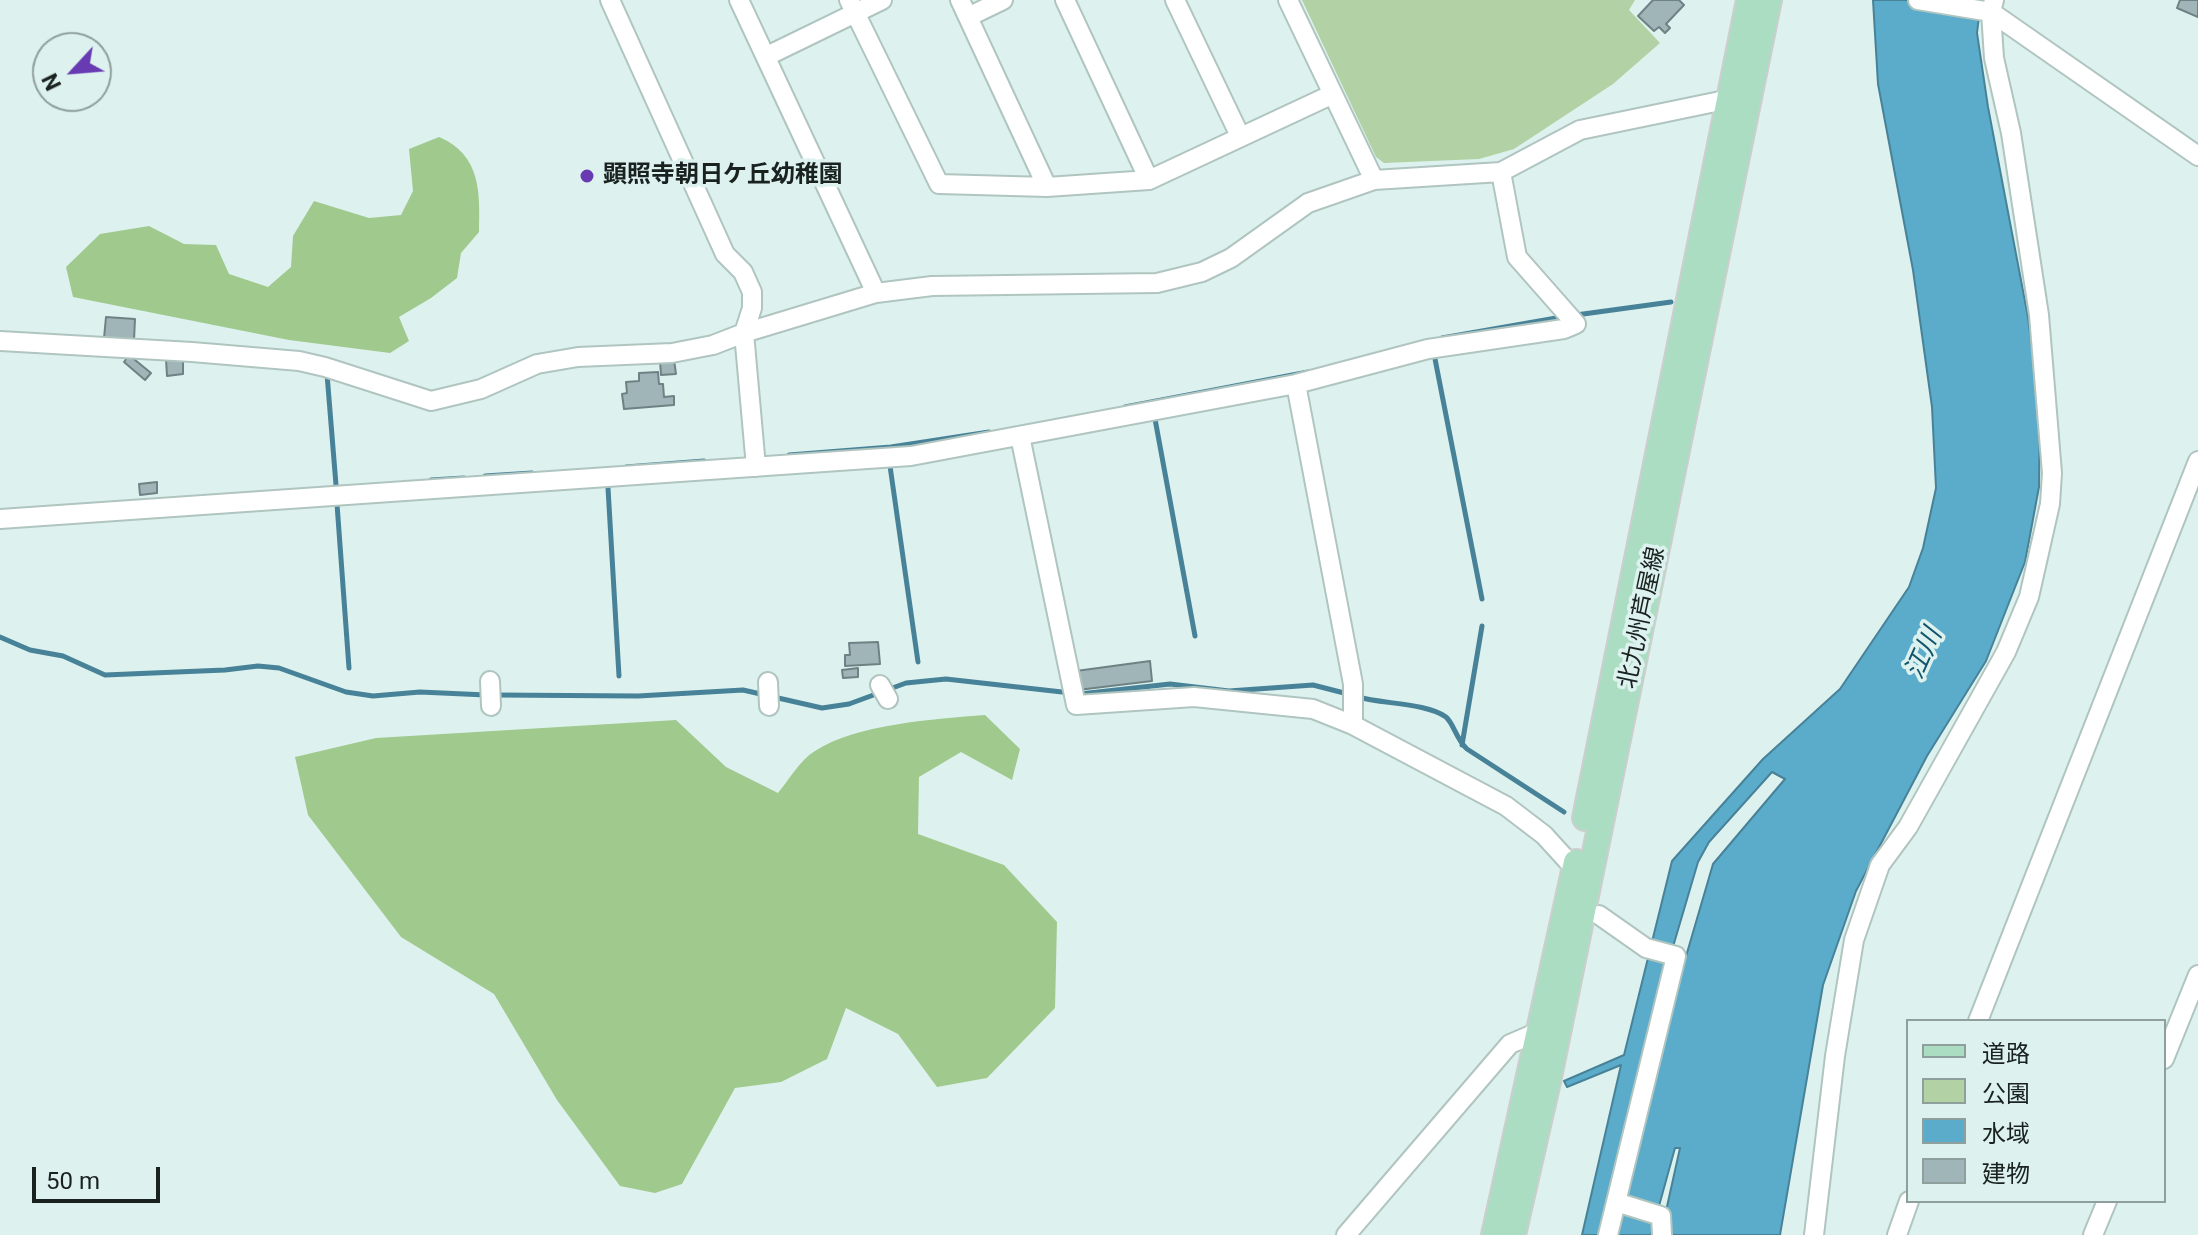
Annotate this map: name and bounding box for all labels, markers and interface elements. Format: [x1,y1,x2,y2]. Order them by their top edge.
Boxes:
north arrow [32,32,112,112]
text: N [37,69,66,94]
place label: 顕照寺朝日ケ丘幼稚園 [603,162,843,190]
marker: 顕照寺朝日ケ丘幼稚園 [578,167,596,185]
street label: 北九州芦屋線 [1614,545,1672,691]
water label: 江川 [1900,624,1950,684]
legend [1906,1019,2166,1203]
text: 道路 [1982,1040,2030,1068]
text: 公園 [1982,1080,2030,1108]
text: 水域 [1982,1120,2030,1148]
scale bar [36,1151,164,1201]
text: 建物 [1982,1160,2030,1188]
text: 50 m [46,1167,100,1195]

